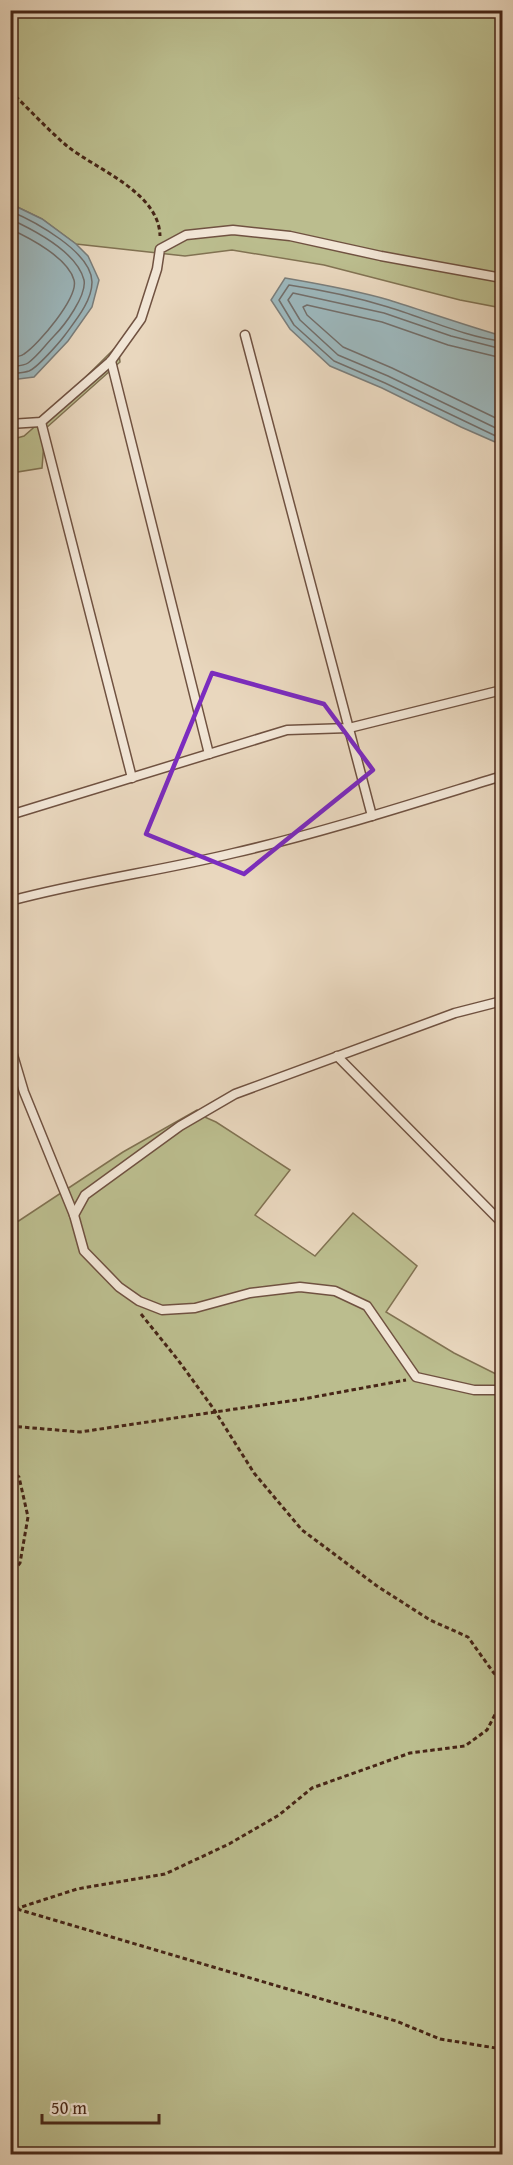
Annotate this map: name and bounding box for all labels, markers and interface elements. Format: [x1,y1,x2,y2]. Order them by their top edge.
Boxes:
scale bar [42,2087,159,2125]
text: 50 m [51,2094,87,2121]

